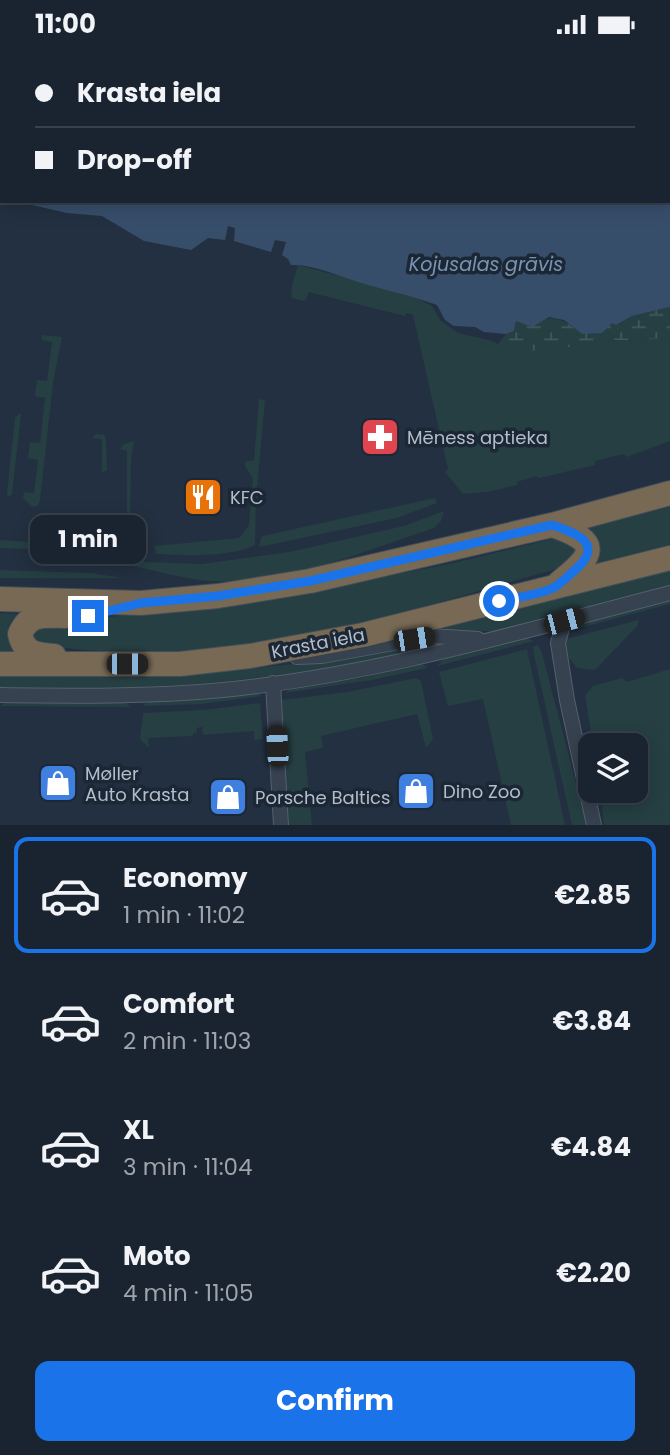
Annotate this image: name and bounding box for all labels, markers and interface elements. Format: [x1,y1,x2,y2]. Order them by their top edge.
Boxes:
text: 11:00 [35,6,96,42]
text: Krasta iela [77,75,221,111]
text: Drop-off [77,142,192,178]
water label: Kojusalas grāvis [409,251,563,278]
pharmacy icon: Mēness aptieka [359,416,401,458]
place label: Mēness aptieka [407,425,548,450]
restaurant icon: KFC [182,476,224,518]
place label: KFC [230,485,264,510]
callout: 1 min [30,515,146,563]
text: 1 min [58,523,118,555]
route start [483,585,515,617]
route end [72,600,104,632]
car [541,605,588,637]
street label: Krasta iela [269,622,367,664]
car [392,625,437,653]
car [107,654,149,675]
car [266,724,289,768]
map controls [578,733,648,803]
button: layers [578,733,648,803]
place label: Møller Auto Krasta [85,761,189,807]
shop icon: Møller Auto Krasta [37,762,79,804]
shop icon: Dino Zoo [395,770,437,812]
shop icon: Porsche Baltics [207,776,249,818]
place label: Dino Zoo [443,779,521,804]
place label: Porsche Baltics [255,785,390,810]
text: Economy [123,860,247,896]
icon: car [39,864,102,927]
text: €2.85 [554,877,631,913]
text: 1 min · 11:02 [123,899,245,931]
text: Comfort [123,986,235,1022]
icon: car [39,990,102,1053]
text: €3.84 [553,1003,631,1039]
text: 2 min · 11:03 [123,1025,251,1057]
text: XL [123,1112,154,1148]
icon: car [39,1116,102,1179]
text: €4.84 [551,1129,631,1165]
text: 3 min · 11:04 [123,1151,252,1183]
text: Moto [123,1238,191,1274]
icon: car [39,1242,102,1305]
text: €2.20 [556,1255,631,1291]
text: 4 min · 11:05 [123,1277,253,1309]
button: Confirm [35,1361,635,1441]

